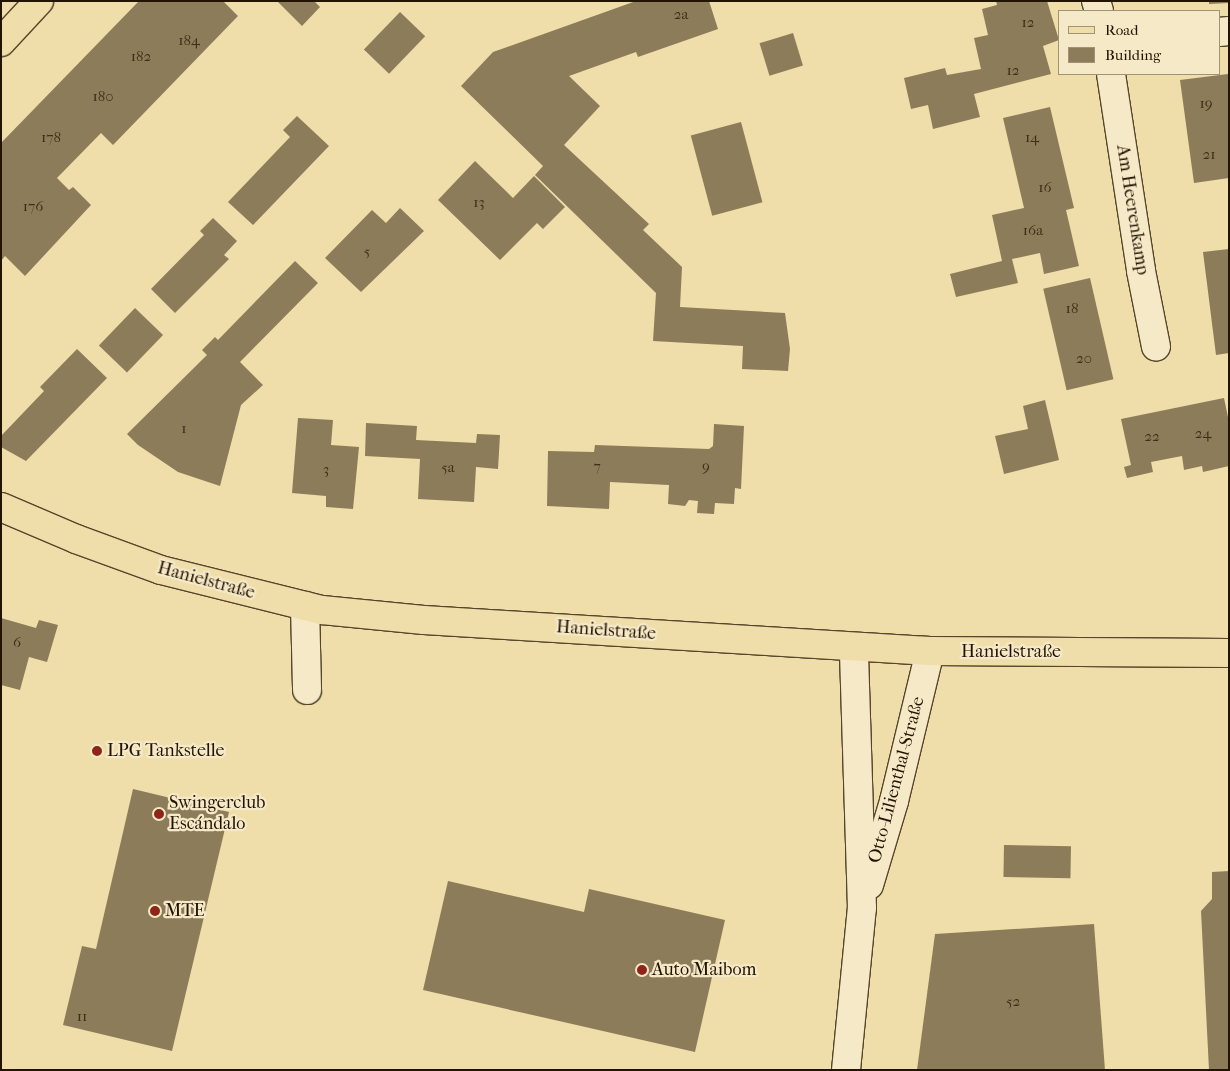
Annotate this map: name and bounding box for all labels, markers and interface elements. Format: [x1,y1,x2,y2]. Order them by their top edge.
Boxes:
house number: 2a [674,6,688,24]
legend [1058,10,1220,75]
house number: 12 [1021,14,1035,32]
text: Road [1105,21,1138,39]
house number: 184 [178,32,200,50]
text: Building [1105,46,1161,64]
house number: 182 [131,48,151,66]
house number: 12 [1006,62,1020,80]
house number: 180 [92,88,114,106]
house number: 19 [1199,95,1213,113]
house number: 178 [41,129,61,147]
house number: 14 [1025,129,1039,147]
street label: Am Heerenkamp [1111,143,1153,277]
house number: 21 [1202,146,1216,164]
house number: 16 [1038,179,1052,197]
house number: 13 [473,194,485,212]
house number: 176 [23,198,43,216]
house number: 16a [1023,222,1043,240]
house number: 5 [364,243,370,261]
house number: 18 [1066,300,1078,318]
house number: 20 [1076,350,1092,368]
house number: 1 [181,420,187,438]
house number: 24 [1195,425,1211,443]
house number: 22 [1144,428,1160,446]
house number: 7 [593,458,601,476]
house number: 9 [702,458,710,476]
house number: 5a [441,459,455,477]
house number: 3 [323,461,329,479]
street label: Hanielstraße [155,558,257,604]
street label: Hanielstraße [555,617,657,645]
house number: 6 [13,634,21,652]
street label: Hanielstraße [961,641,1061,663]
street label: Otto-Lilienthal-Straße [864,694,930,866]
place label: LPG Tankstelle [107,740,225,762]
marker: LPG Tankstelle [91,745,103,757]
place label: Swingerclub Escándalo [169,793,266,836]
marker: Swingerclub Escándalo [153,808,165,820]
place label: MTE [165,900,205,922]
marker: MTE [149,905,161,917]
place label: Auto Maibom [652,959,756,981]
marker: Auto Maibom [636,964,648,976]
house number: 52 [1006,993,1020,1011]
house number: 11 [77,1008,87,1026]

